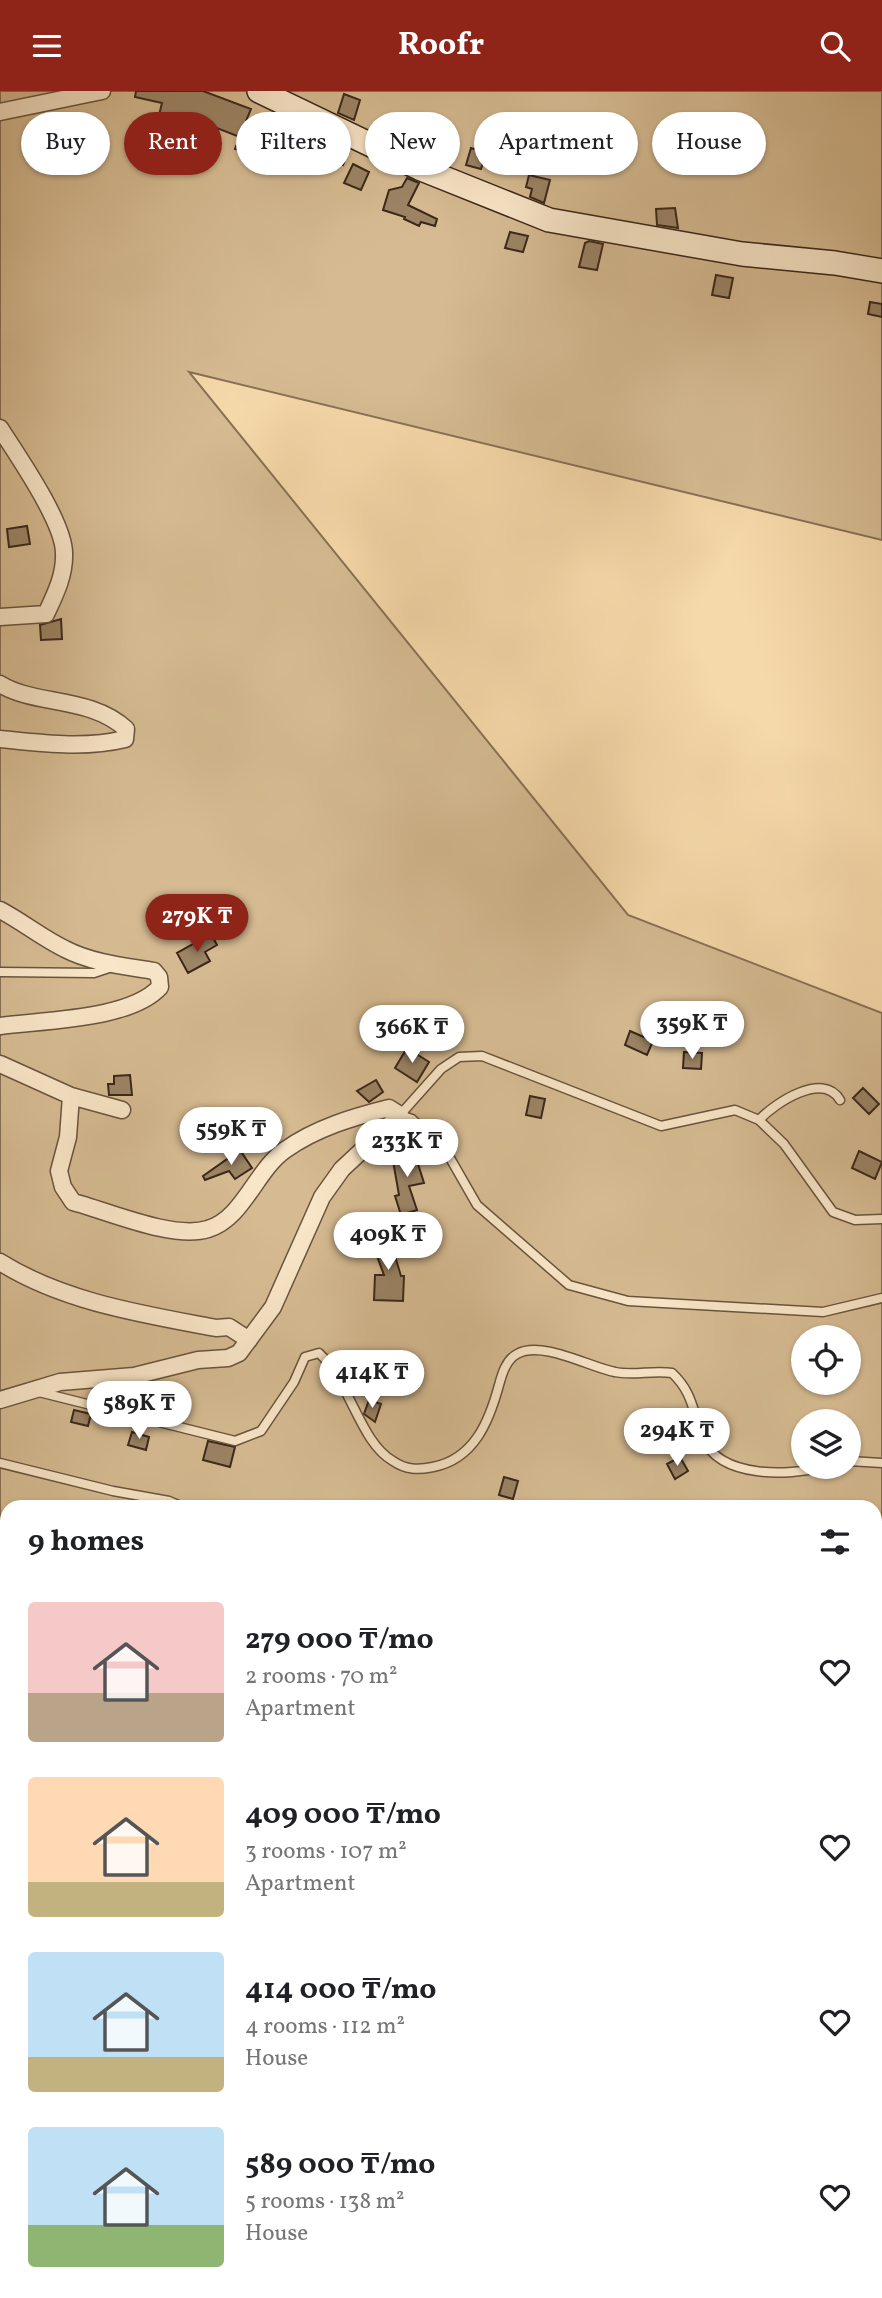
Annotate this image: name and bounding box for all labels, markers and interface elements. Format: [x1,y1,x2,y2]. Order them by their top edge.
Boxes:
text: Roofr [398,24,484,68]
icon: menu [28,27,66,65]
icon: search [816,27,854,65]
chip: Buy [21,112,110,175]
chip: Rent [124,112,222,175]
chip: Filters [236,112,351,175]
chip: New [365,112,460,175]
chip: Apartment [474,112,638,175]
chip: House [652,112,766,175]
pin: 279K ₸ [140,895,254,954]
text: 279K ₸ [161,901,233,933]
pin: 359K ₸ [635,1002,749,1061]
pin: 366K ₸ [355,1005,469,1065]
text: 359K ₸ [656,1008,728,1040]
text: 366K ₸ [375,1012,449,1044]
pin: 559K ₸ [174,1107,288,1167]
text: 559K ₸ [196,1114,266,1146]
pin: 233K ₸ [350,1119,464,1179]
text: 233K ₸ [371,1126,443,1158]
pin: 409K ₸ [331,1213,445,1272]
text: 409K ₸ [350,1219,426,1251]
map controls [791,1325,861,1479]
button: locate [791,1325,861,1395]
pin: 414K ₸ [315,1351,429,1410]
text: 414K ₸ [335,1357,409,1389]
pin: 589K ₸ [82,1381,196,1441]
text: 589K ₸ [103,1388,175,1420]
pin: 294K ₸ [620,1409,734,1468]
button: layers [791,1409,861,1479]
text: 294K ₸ [640,1415,714,1447]
text: 9 homes [28,1521,144,1563]
icon: filters [816,1523,854,1561]
text: 279 000 ₸/mo [245,1619,434,1661]
icon: home [84,1630,168,1714]
icon: heart [816,1653,854,1691]
text: 2 rooms · 70 m² [245,1661,398,1693]
text: Apartment [245,1693,356,1725]
text: 409 000 ₸/mo [245,1794,441,1836]
icon: home [84,1805,168,1889]
icon: heart [816,1828,854,1866]
text: 3 rooms · 107 m² [245,1836,407,1868]
text: Apartment [245,1868,356,1900]
text: 414 000 ₸/mo [245,1969,437,2011]
icon: home [84,1980,168,2064]
icon: heart [816,2003,854,2041]
text: 4 rooms · 112 m² [245,2011,405,2043]
text: House [245,2043,308,2075]
text: 589 000 ₸/mo [245,2144,435,2186]
icon: home [84,2155,168,2239]
icon: heart [816,2178,854,2216]
text: 5 rooms · 138 m² [245,2186,405,2218]
text: House [245,2218,308,2250]

